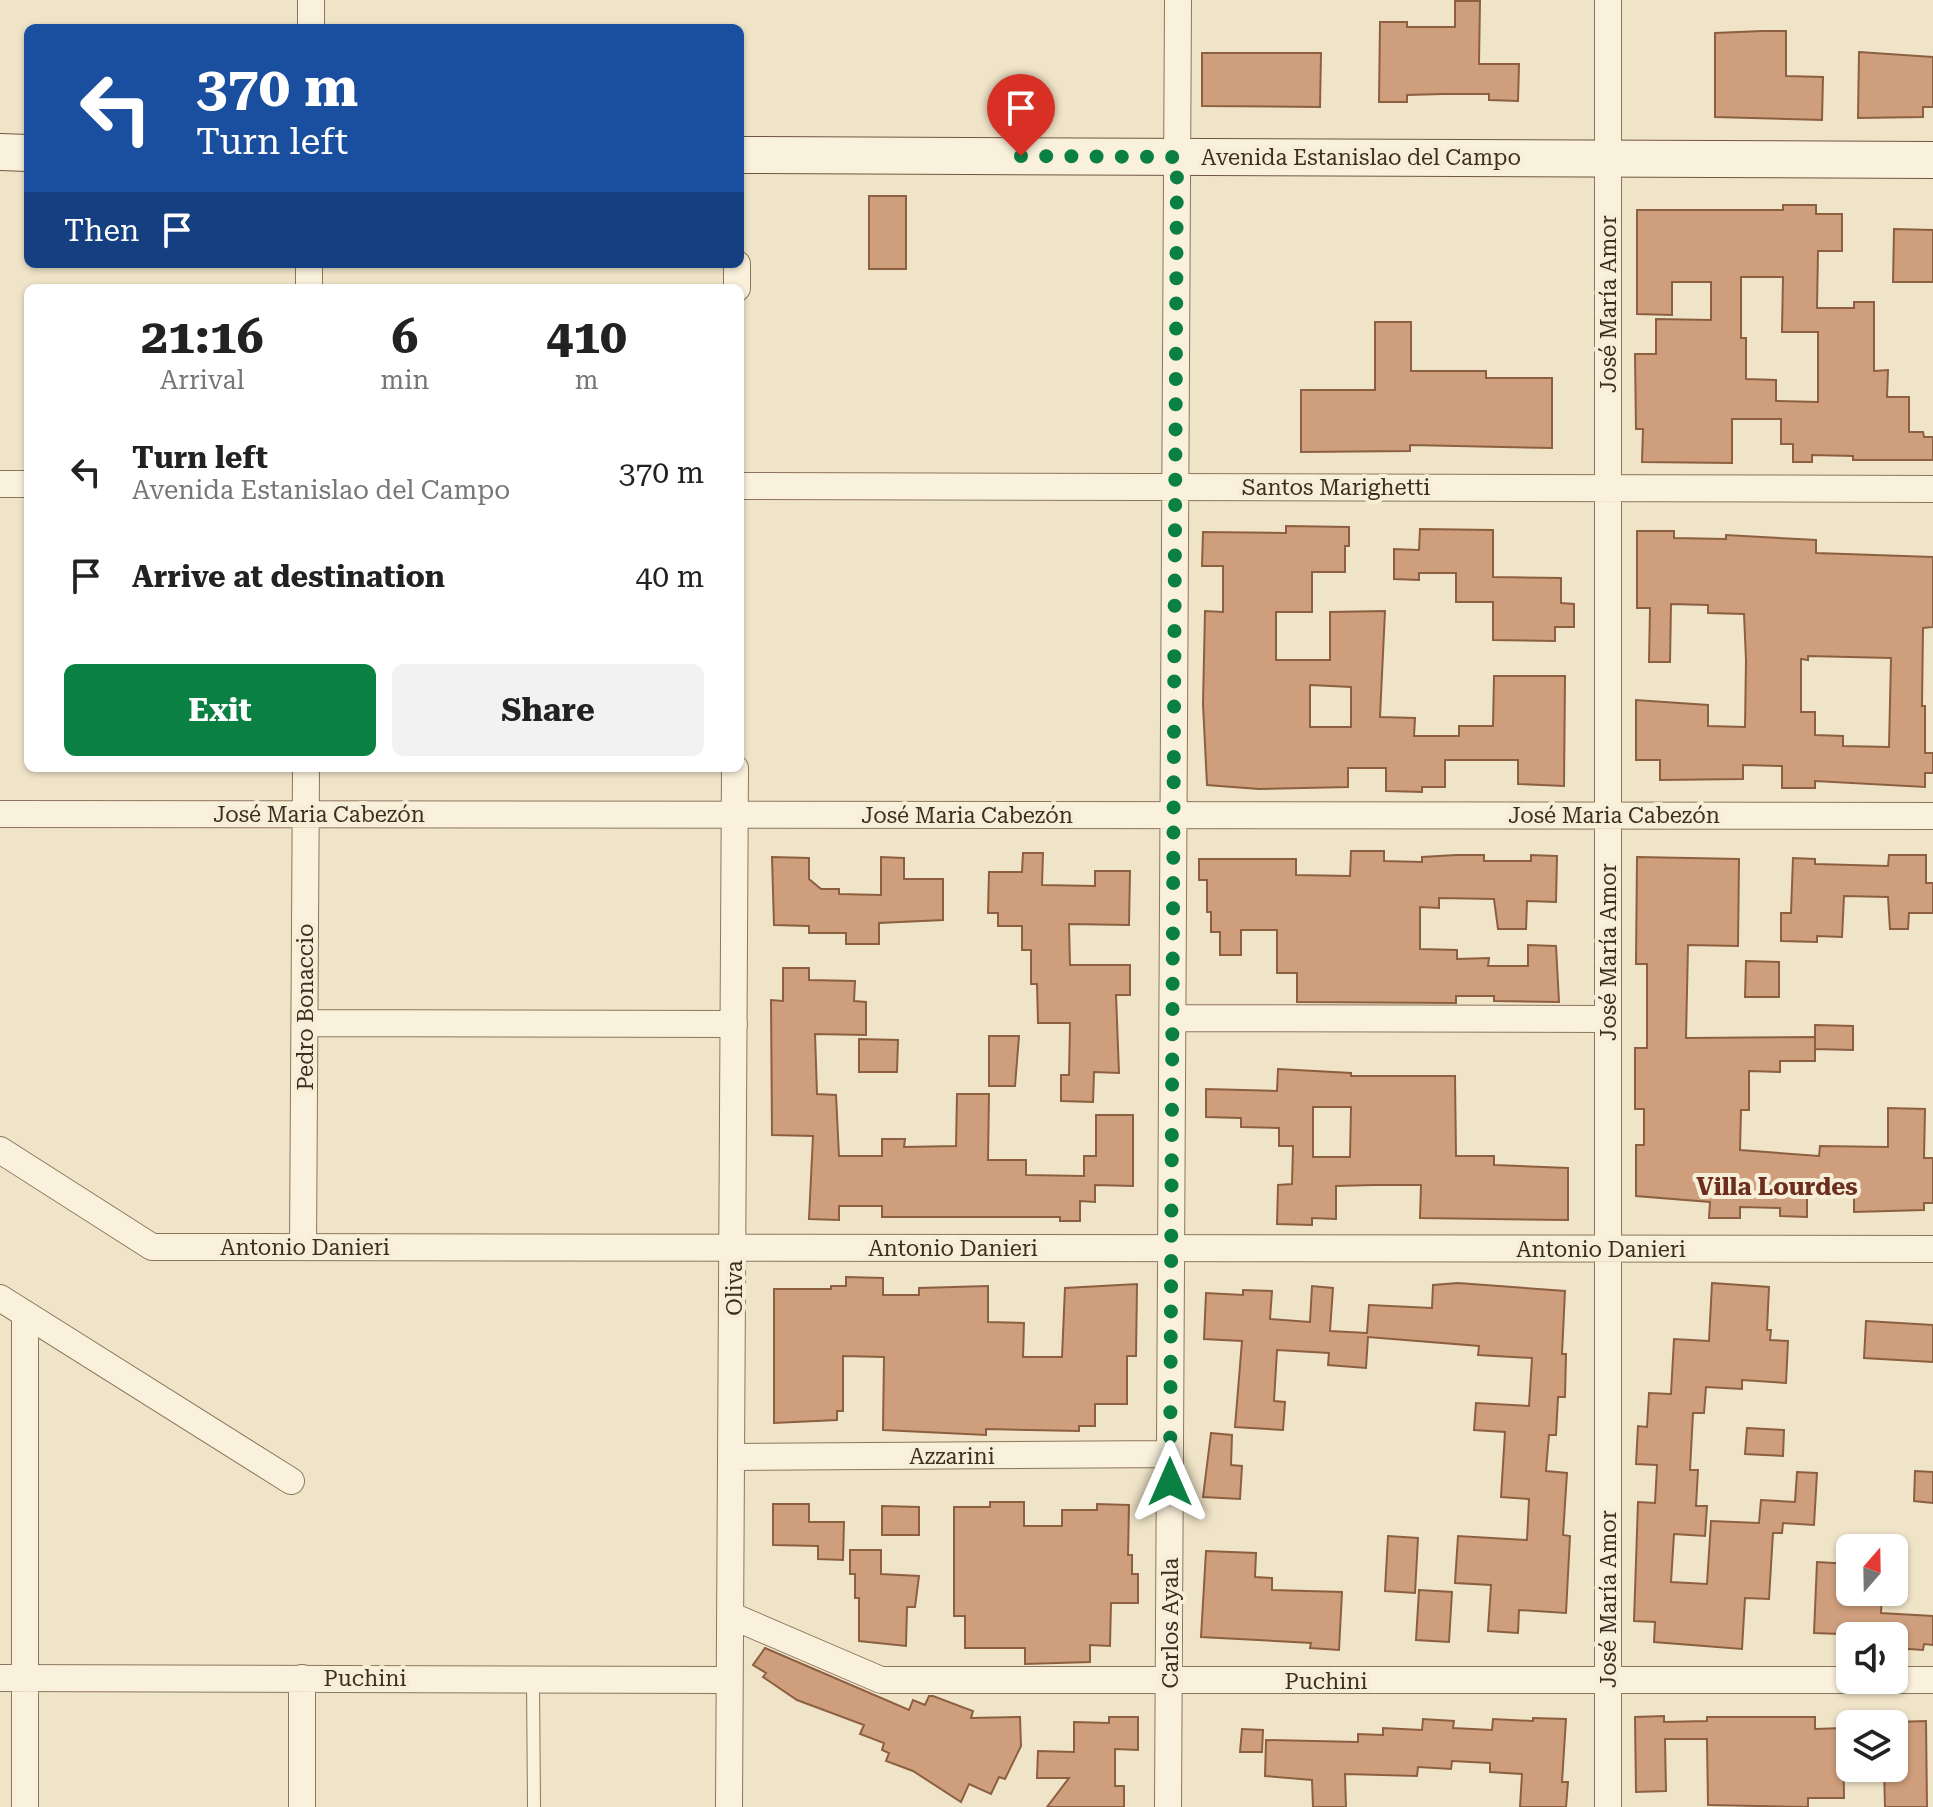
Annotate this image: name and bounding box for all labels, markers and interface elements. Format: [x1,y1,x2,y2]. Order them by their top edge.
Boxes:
text: 370 m [196,54,358,120]
icon: left [64,56,168,160]
pin [987,74,1055,156]
icon: arrive [999,86,1043,130]
text: Turn left [196,121,348,163]
street label: Avenida Estanislao del Campo [1201,145,1521,170]
icon: arrive [155,208,199,252]
text: Then [64,213,139,248]
street label: José María Amor [1596,215,1621,393]
text: 21:16 [141,309,264,365]
text: 6 [391,309,418,365]
text: 410 [546,309,627,365]
text: Arrival [160,365,245,395]
text: min [381,365,429,395]
text: m [575,365,599,395]
text: Turn left [132,440,268,475]
icon: left [64,450,108,494]
text: 370 m [619,455,704,490]
text: Avenida Estanislao del Campo [132,475,510,505]
street label: Santos Marighetti [1242,475,1430,500]
icon: arrive [64,554,108,598]
text: Arrive at destination [132,559,445,594]
text: 40 m [635,559,704,594]
button: Exit [64,664,376,756]
button: Share [392,664,704,756]
street label: José Maria Cabezón [213,802,425,827]
street label: José Maria Cabezón [861,803,1073,828]
street label: José Maria Cabezón [1508,803,1720,828]
street label: José María Amor [1596,863,1621,1041]
street label: Pedro Bonaccio [293,923,318,1091]
district label: Villa Lourdes [1696,1173,1858,1201]
street label: Antonio Danieri [220,1235,390,1260]
street label: Antonio Danieri [868,1236,1038,1261]
street label: Antonio Danieri [1516,1237,1686,1262]
street label: Oliva [722,1260,747,1316]
position arrow [1128,1440,1212,1524]
street label: Azzarini [909,1444,995,1469]
street label: José María Amor [1596,1510,1621,1688]
north arrow [1836,1534,1908,1606]
map controls [1836,1534,1908,1782]
street label: Carlos Ayala [1158,1557,1183,1689]
button: sound [1836,1622,1908,1694]
street label: Puchini [324,1666,406,1691]
street label: Puchini [1285,1669,1367,1694]
button: layers [1836,1710,1908,1782]

